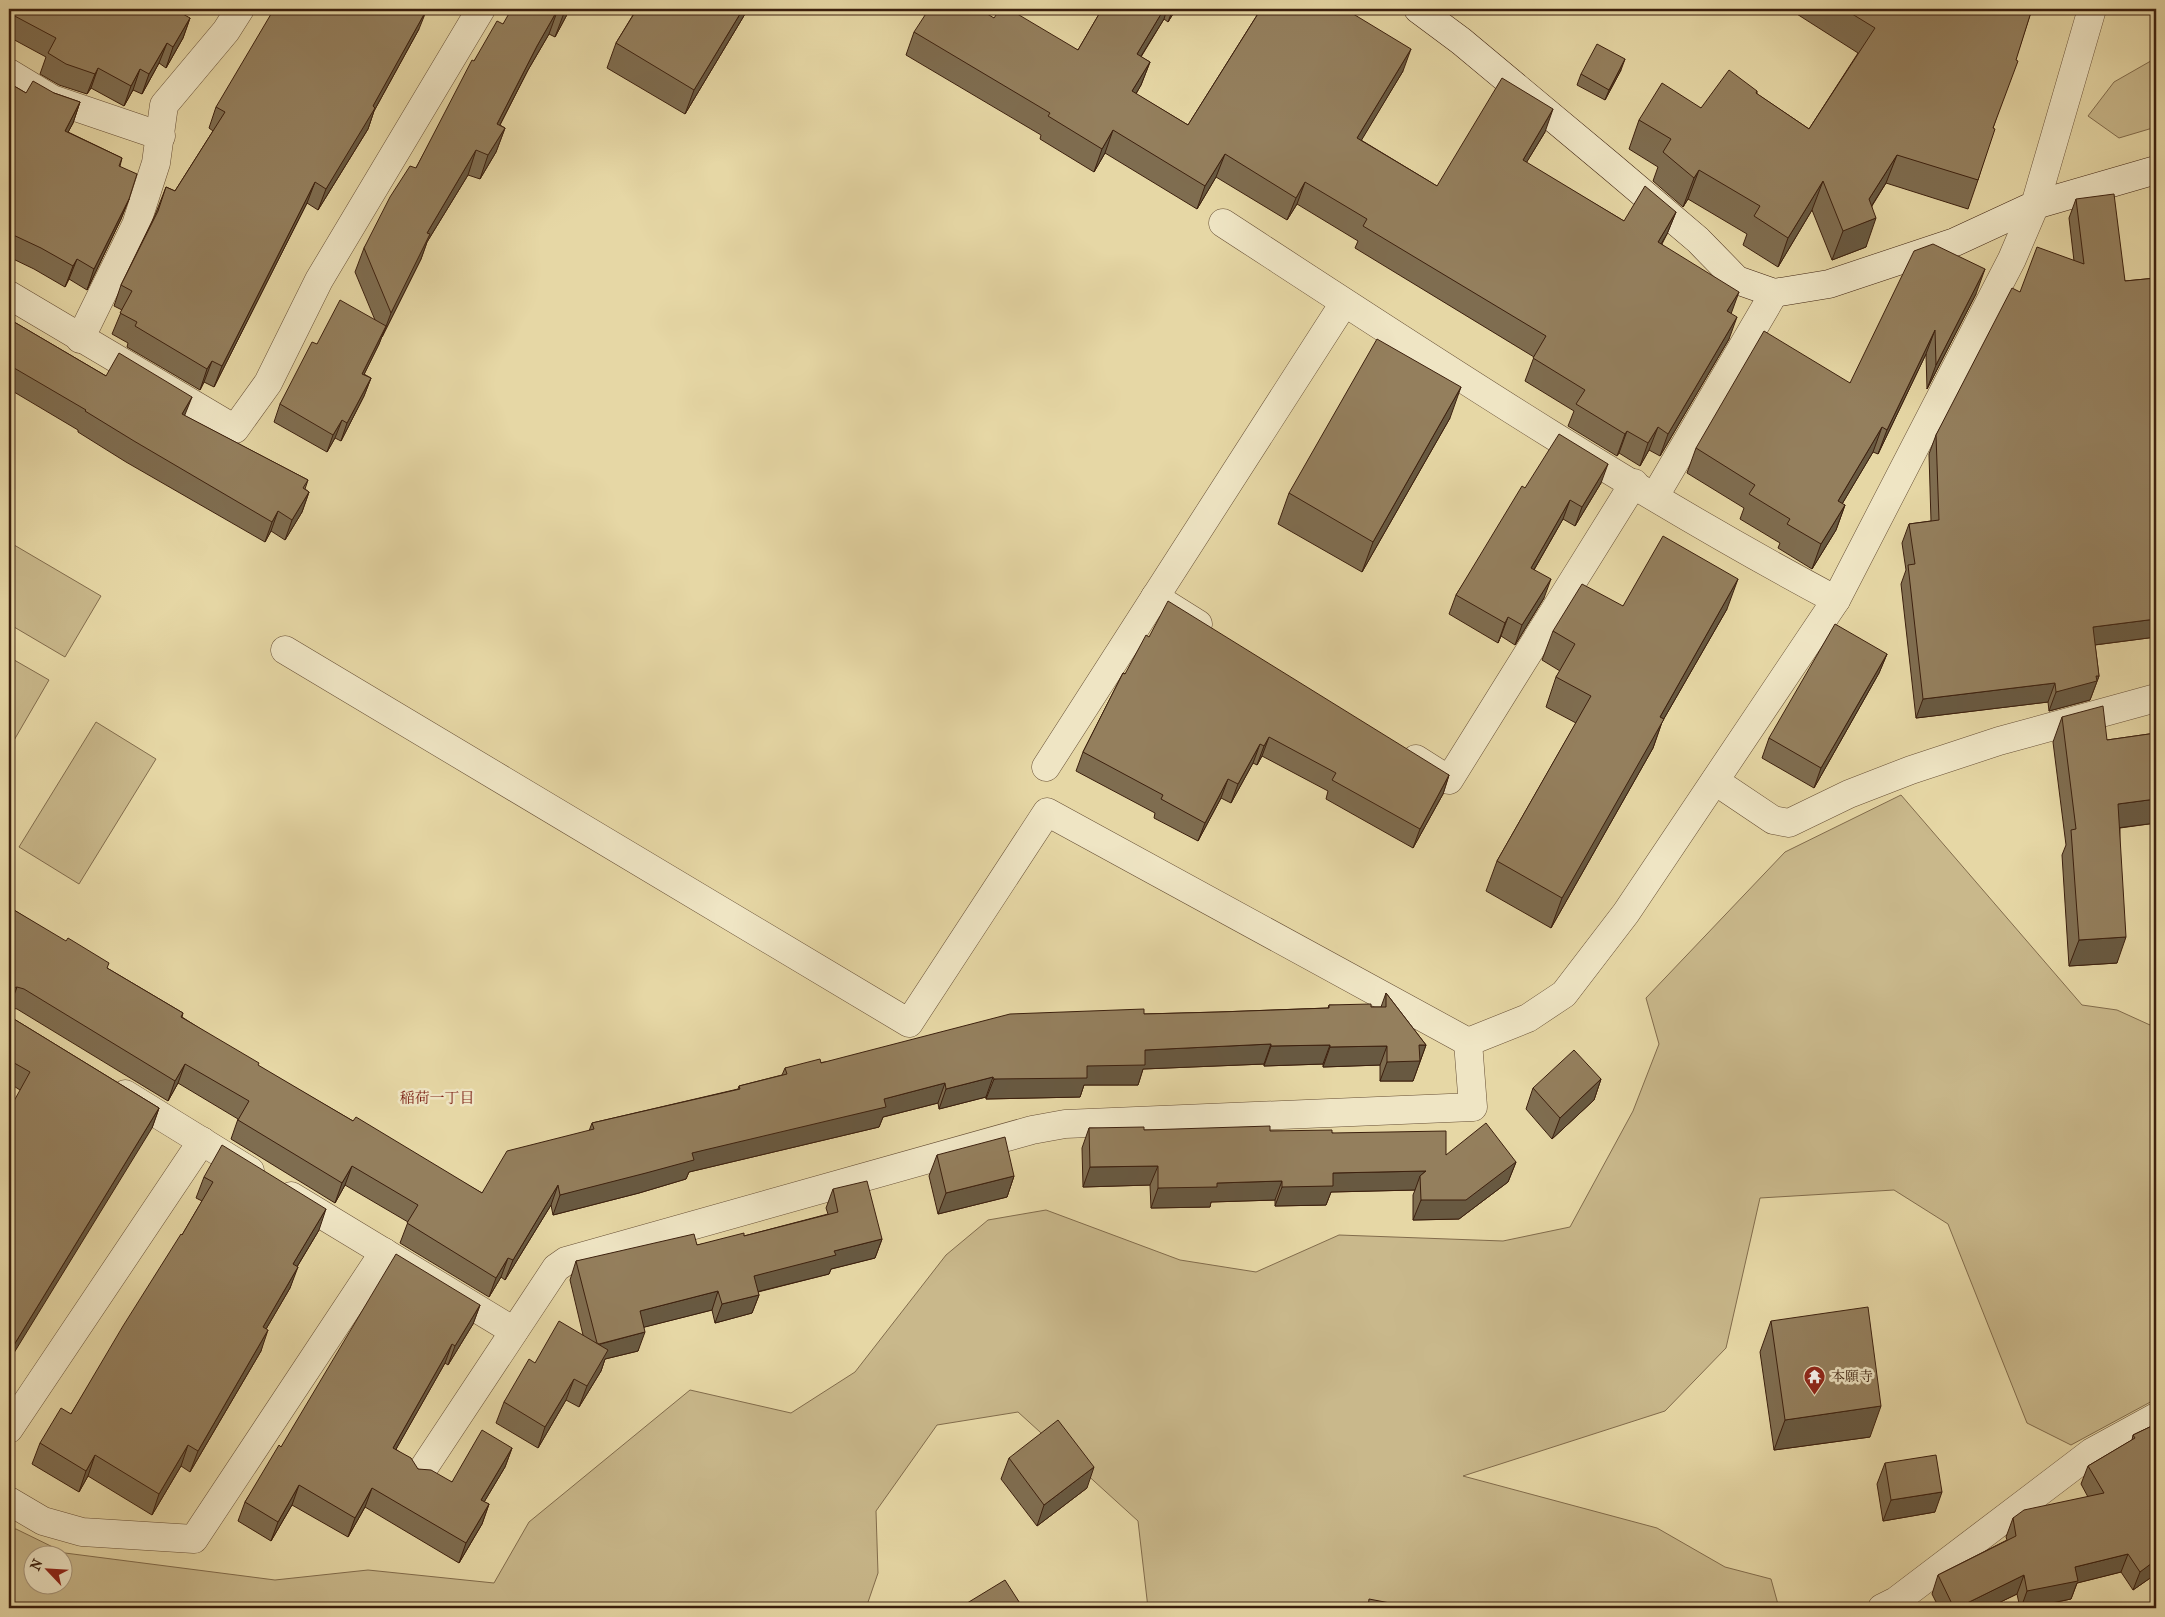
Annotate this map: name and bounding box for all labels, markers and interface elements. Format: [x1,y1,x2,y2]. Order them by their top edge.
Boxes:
district label: 稲荷一丁目 [399,1089,475,1107]
temple icon: 本願寺 [1803,1364,1827,1395]
place label: 本願寺 [1831,1368,1873,1385]
north arrow [22,1544,72,1594]
text: N [27,1556,47,1573]

